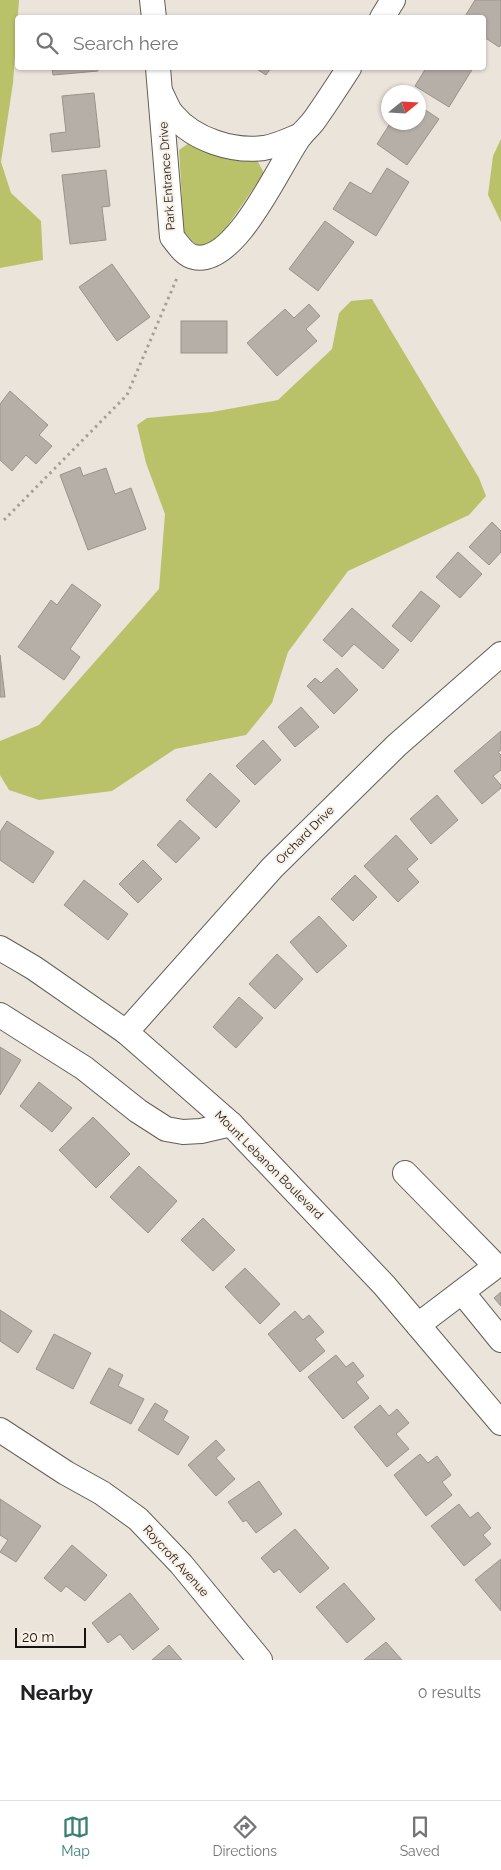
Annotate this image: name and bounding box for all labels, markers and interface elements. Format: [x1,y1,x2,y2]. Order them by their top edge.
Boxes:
search box [15,15,486,70]
icon: search [33,29,61,57]
text: Search here [73,32,179,54]
north arrow [381,85,426,130]
street label: Park Entrance Drive [156,121,178,231]
street label: Orchard Drive [273,803,337,867]
street label: Mount Lebanon Boulevard [212,1108,326,1222]
street label: Roycroft Avenue [140,1522,212,1600]
scale bar [15,1625,86,1648]
text: 20 m [22,1629,54,1645]
text: Nearby [20,1680,93,1705]
text: 0 results [418,1683,481,1702]
tab: Map [61,1813,90,1859]
tab: Directions [212,1813,277,1859]
tab: Saved [400,1813,440,1859]

